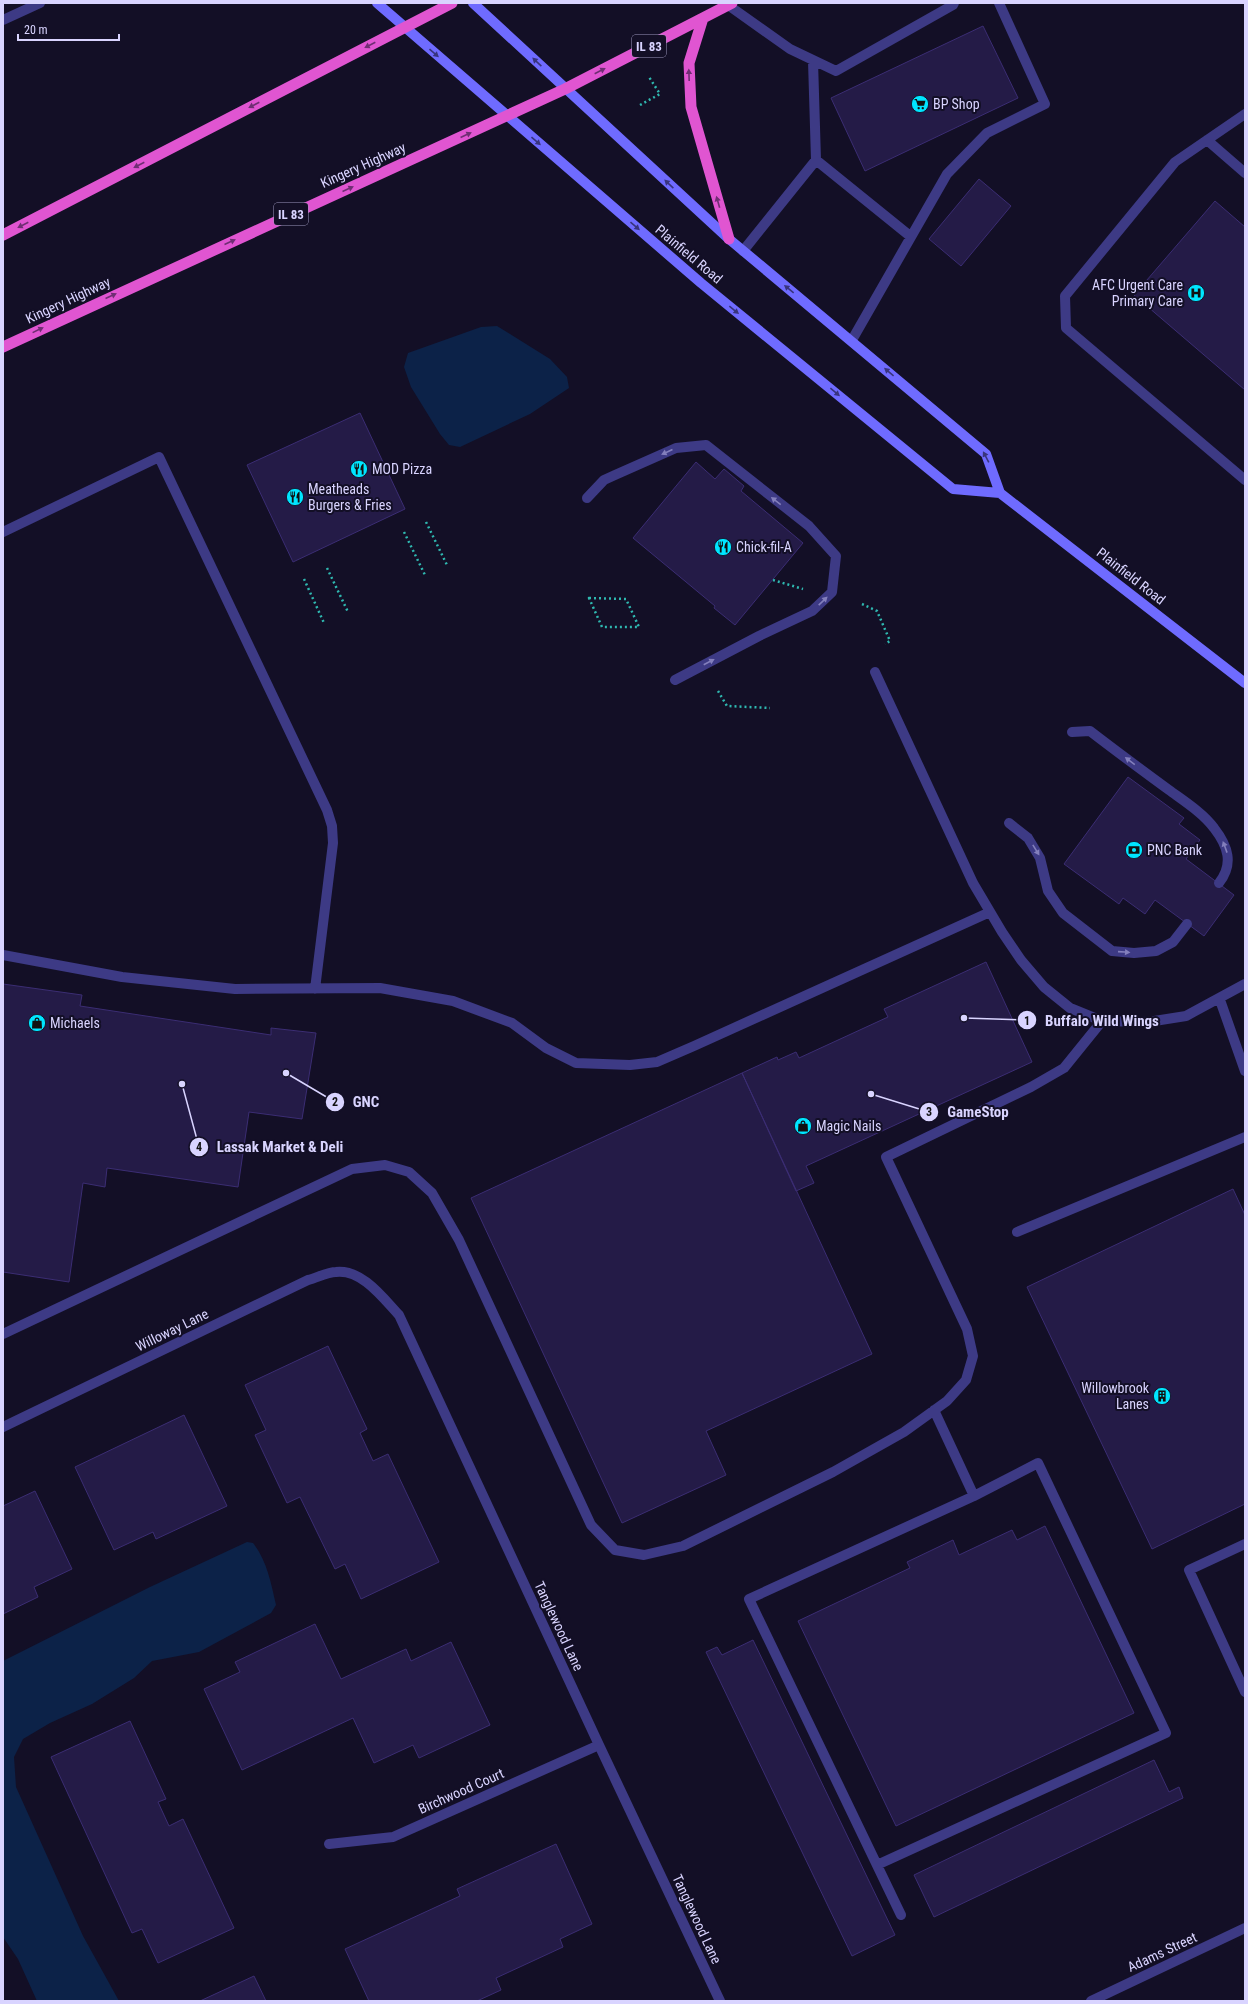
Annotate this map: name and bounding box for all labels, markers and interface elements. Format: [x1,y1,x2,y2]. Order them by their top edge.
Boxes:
scale bar [18,16,119,42]
text: 20 m [24,23,48,37]
road number: IL 83 [632,35,666,57]
one-way arrow [364,42,375,48]
one-way arrow [429,48,438,57]
one-way arrow [532,57,542,67]
one-way arrow [594,68,606,74]
one-way arrow [686,69,693,81]
supermarket icon: BP Shop [910,94,930,114]
place label: BP Shop [933,96,980,112]
one-way arrow [248,102,260,108]
one-way arrow [460,132,472,138]
one-way arrow [531,137,541,146]
street label: Kingery Highway [318,139,408,191]
one-way arrow [133,162,144,168]
one-way arrow [664,179,674,189]
one-way arrow [342,186,354,192]
one-way arrow [715,195,721,207]
road number: IL 83 [274,203,308,225]
one-way arrow [17,221,29,228]
street label: Plainfield Road [652,221,726,287]
one-way arrow [629,222,640,231]
one-way arrow [224,239,236,245]
street label: Kingery Highway [23,273,113,327]
place label: AFC Urgent Care Primary Care [1092,277,1183,309]
hospital icon: AFC Urgent Care Primary Care [1186,283,1206,303]
one-way arrow [783,285,794,293]
one-way arrow [106,293,117,299]
one-way arrow [728,306,739,314]
one-way arrow [33,327,44,333]
one-way arrow [884,367,894,376]
one-way arrow [829,387,840,396]
one-way arrow [661,449,672,455]
one-way arrow [983,451,989,463]
restaurant icon: MOD Pizza [349,459,369,479]
place label: MOD Pizza [372,461,432,477]
place label: Meatheads Burgers & Fries [308,481,392,513]
restaurant icon: Meatheads Burgers & Fries [285,487,305,507]
one-way arrow [771,496,782,505]
restaurant icon: Chick-fil-A [713,537,733,557]
place label: Chick-fil-A [736,539,792,555]
street label: Plainfield Road [1094,544,1168,608]
one-way arrow [818,596,828,606]
one-way arrow [703,659,715,665]
one-way arrow [1125,758,1135,766]
bank icon: PNC Bank [1124,840,1144,860]
one-way arrow [1221,841,1227,853]
place label: PNC Bank [1147,842,1203,858]
one-way arrow [1032,844,1039,856]
one-way arrow [1118,949,1130,956]
callout: Buffalo Wild Wings [1017,1007,1167,1034]
text: Buffalo Wild Wings [1045,1012,1159,1030]
shop icon: Michaels [27,1013,47,1033]
text: 1 [1024,1014,1030,1028]
place label: Michaels [50,1015,100,1031]
callout: GNC [325,1088,387,1115]
text: GNC [353,1093,380,1111]
text: 2 [332,1095,338,1109]
callout: GameStop [919,1098,1017,1125]
text: GameStop [947,1103,1009,1121]
text: 3 [926,1105,932,1119]
shop icon: Magic Nails [793,1116,813,1136]
place label: Magic Nails [816,1118,881,1134]
callout: Lassak Market & Deli [189,1133,352,1160]
text: Lassak Market & Deli [217,1138,343,1156]
text: 4 [196,1140,202,1154]
street label: Willoway Lane [133,1305,211,1354]
place label: Willowbrook Lanes [1081,1380,1150,1412]
building icon: Willowbrook Lanes [1152,1386,1172,1406]
street label: Tanglewood Lane [531,1579,587,1674]
street label: Birchwood Court [416,1765,506,1817]
street label: Tanglewood Lane [669,1872,725,1967]
street label: Adams Street [1125,1929,1199,1975]

